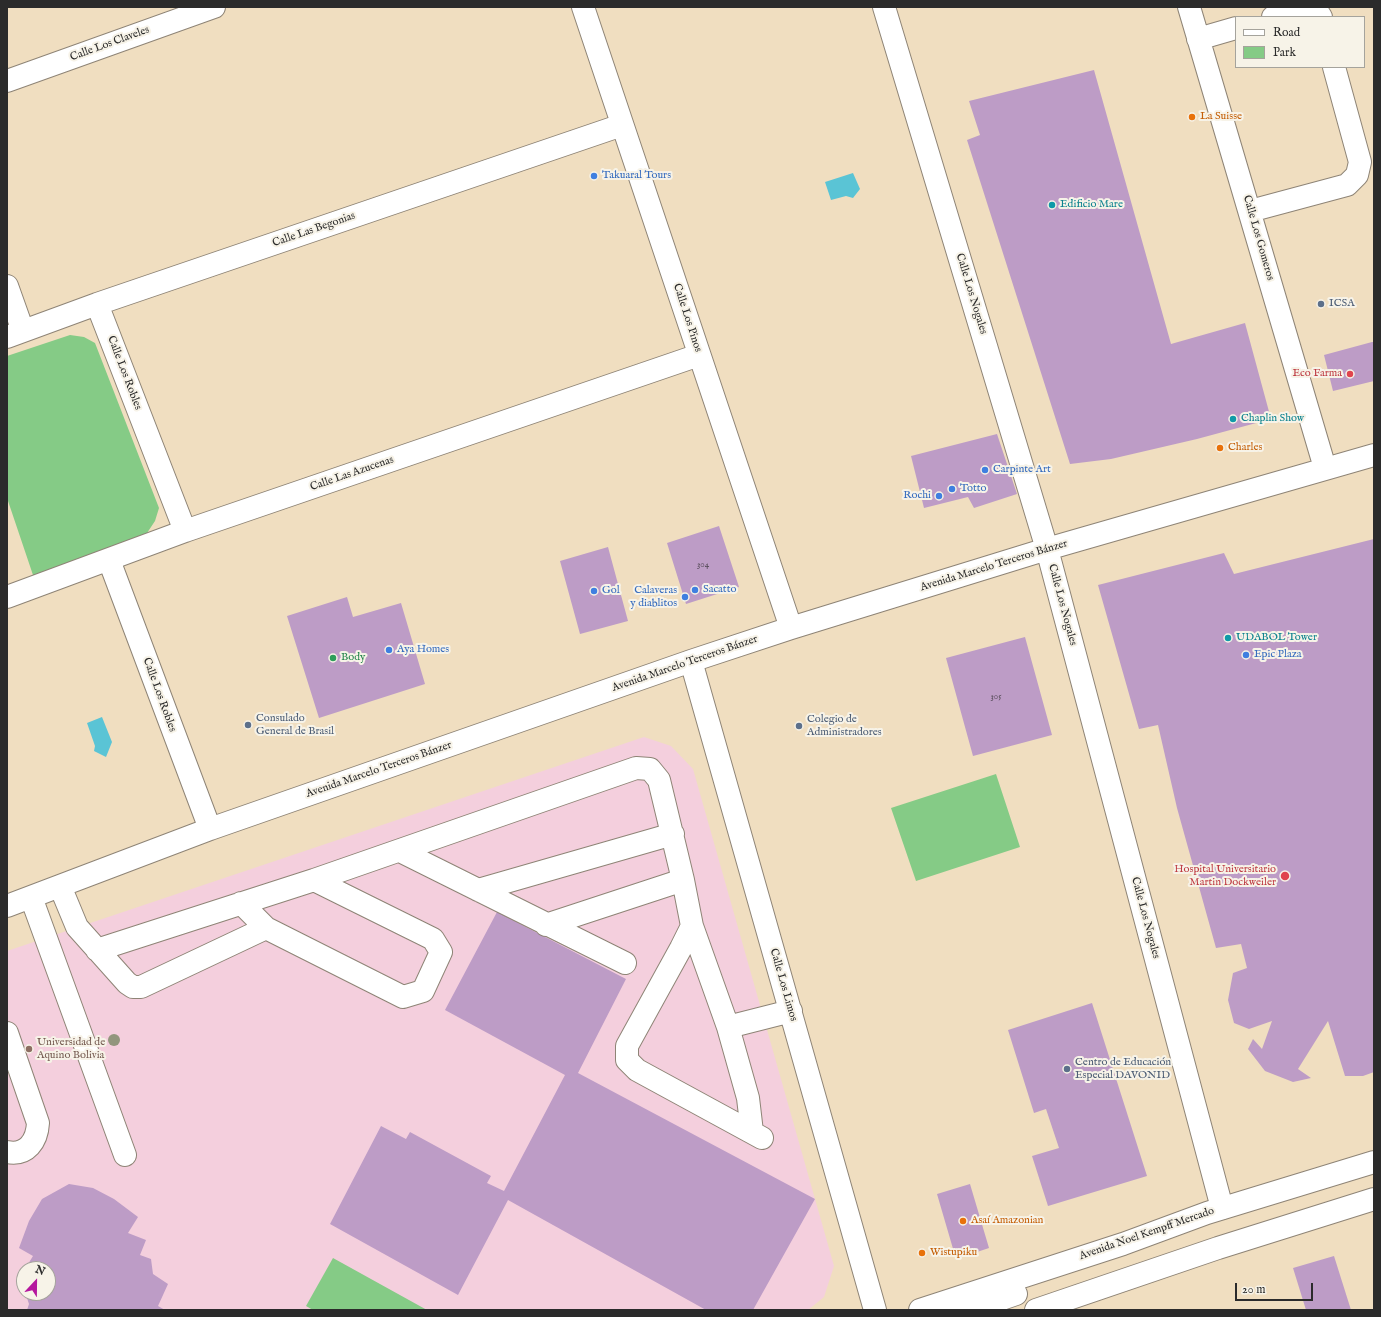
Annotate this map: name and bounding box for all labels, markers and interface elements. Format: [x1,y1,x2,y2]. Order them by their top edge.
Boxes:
legend [1235,16,1365,68]
street label: Calle Los Claveles [69,24,151,64]
text: Road [1273,25,1300,40]
text: Park [1273,45,1296,60]
place label: La Suisse [1200,110,1242,124]
marker: La Suisse [1187,112,1197,122]
place label: Takuaral Tours [602,169,671,183]
marker: Takuaral Tours [589,171,599,181]
street label: Calle Los Gomeros [1240,194,1276,282]
place label: Edificio Mare [1060,198,1123,212]
marker: Edificio Mare [1047,200,1057,210]
street label: Calle Las Begonias [271,210,357,250]
street label: Calle Los Nogales [952,252,990,336]
street label: Calle Los Pinos [670,282,704,354]
place label: ICSA [1329,297,1355,311]
marker: ICSA [1316,299,1326,309]
street label: Calle Los Robles [104,334,144,412]
place label: Eco Farma [1292,367,1342,381]
marker: Eco Farma [1345,369,1355,379]
place label: Chaplin Show [1241,412,1304,426]
marker: Chaplin Show [1228,414,1238,424]
place label: Charles [1228,441,1262,455]
marker: Charles [1215,443,1225,453]
street label: Calle Las Azucenas [309,454,395,494]
place label: Carpinte Art [993,463,1051,477]
marker: Carpinte Art [980,465,990,475]
place label: Totto [960,482,986,496]
marker: Totto [947,484,957,494]
place label: Rochi [903,489,931,503]
marker: Rochi [934,491,944,501]
street label: Avenida Marcelo Terceros Bánzer [919,537,1069,595]
house number: 304 [697,560,709,570]
street label: Calle Los Nogales [1045,563,1079,647]
place label: Sacatto [703,583,736,597]
place label: Gol [602,584,620,598]
place label: Calaveras y diablitos [630,584,677,610]
marker: Sacatto [690,585,700,595]
marker: Gol [589,586,599,596]
marker: Calaveras y diablitos [680,592,690,602]
place label: UDABOL Tower [1236,631,1317,645]
street label: Avenida Marcelo Terceros Bánzer [610,633,760,695]
marker: UDABOL Tower [1223,633,1233,643]
place label: Aya Homes [397,643,449,657]
marker: Aya Homes [384,645,394,655]
place label: Epic Plaza [1254,648,1302,662]
marker: Epic Plaza [1241,650,1251,660]
place label: Body [341,651,365,665]
marker: Body [328,653,338,663]
street label: Calle Los Robles [139,656,179,734]
house number: 305 [990,692,1002,702]
place label: Consulado General de Brasil [256,712,334,738]
place label: Colegio de Administradores [807,713,882,739]
marker: Consulado General de Brasil [243,720,253,730]
marker: Colegio de Administradores [794,721,804,731]
street label: Avenida Marcelo Terceros Bánzer [304,739,454,801]
place label: Hospital Universitario Martin Dockweiler [1174,863,1276,889]
marker: Hospital Universitario Martin Dockweiler [1279,870,1291,882]
street label: Calle Los Nogales [1128,876,1162,960]
street label: Calle Los Limos [766,947,800,1023]
place label: Universidad de Aquino Bolivia [37,1036,105,1062]
marker: Universidad de Aquino Bolivia [24,1044,34,1054]
place label: Centro de Educación Especial DAVONID [1075,1056,1171,1082]
marker: Centro de Educación Especial DAVONID [1062,1064,1072,1074]
street label: Avenida Noel Kempff Mercado [1078,1205,1216,1263]
place label: Asaí Amazonian [971,1214,1043,1228]
marker: Asaí Amazonian [958,1216,968,1226]
place label: Wistupiku [930,1246,977,1260]
marker: Wistupiku [917,1248,927,1258]
north arrow [16,1261,56,1301]
text: N [33,1263,47,1279]
scale bar [1237,1275,1315,1301]
text: 20 m [1242,1282,1265,1297]

